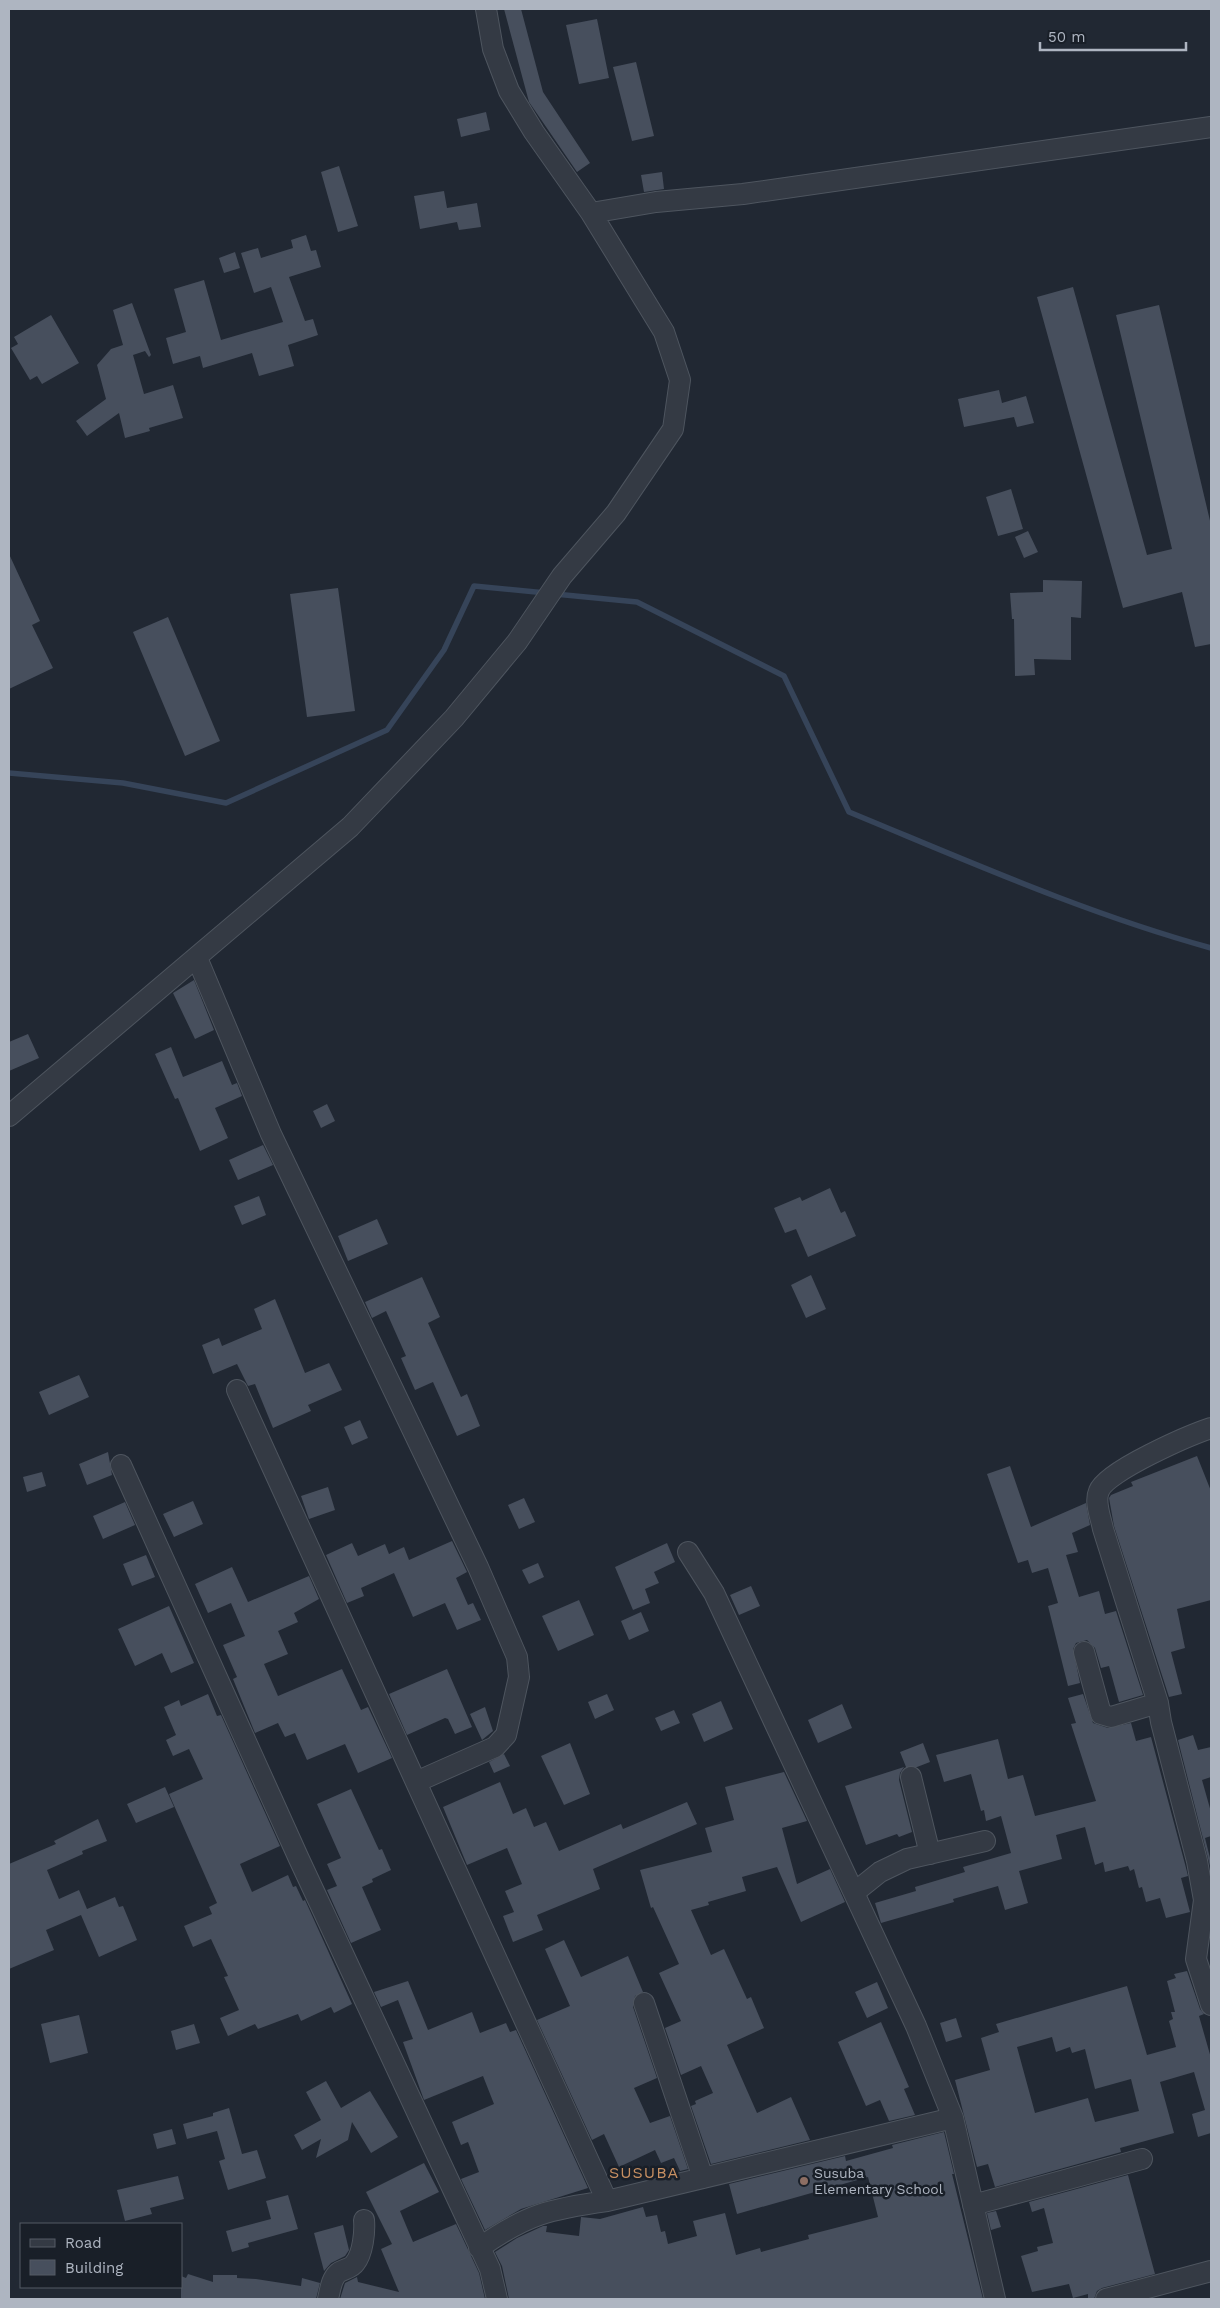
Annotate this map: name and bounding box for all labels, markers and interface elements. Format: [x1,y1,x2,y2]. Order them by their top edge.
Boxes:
scale bar [1040,20,1186,52]
text: 50 m [1048,28,1085,46]
district label: SUSUBA [609,2163,679,2182]
place label: Susuba Elementary School [814,2165,944,2197]
marker: Susuba Elementary School [798,2175,810,2187]
legend [20,2223,182,2288]
text: Road [65,2234,102,2252]
text: Building [65,2259,123,2277]

